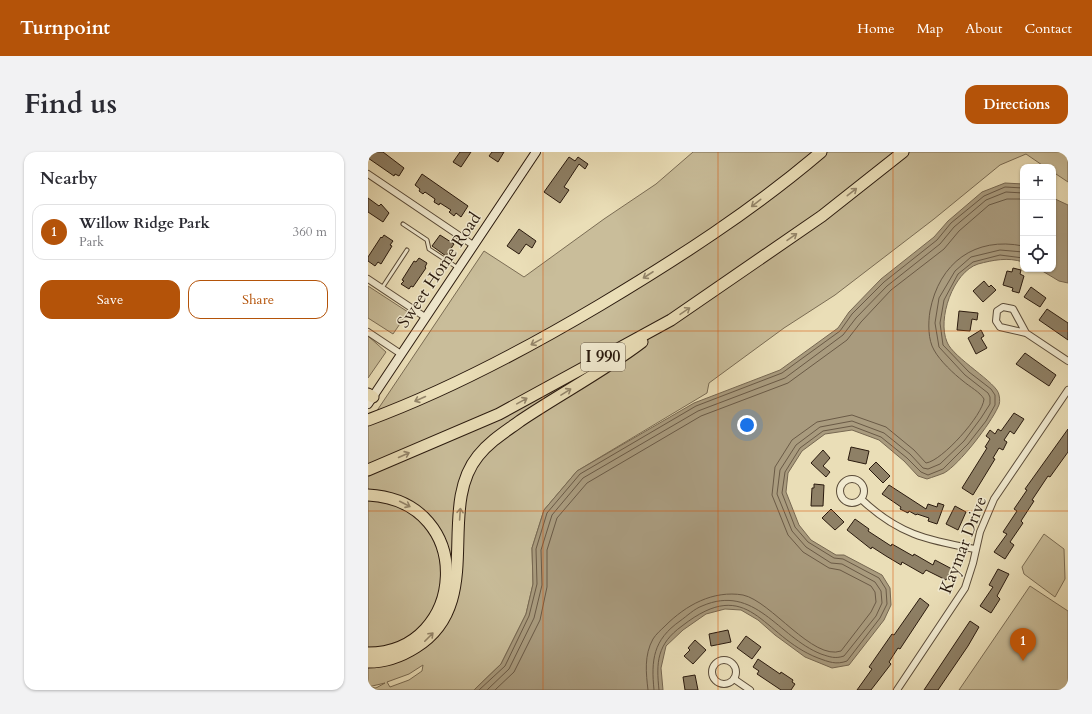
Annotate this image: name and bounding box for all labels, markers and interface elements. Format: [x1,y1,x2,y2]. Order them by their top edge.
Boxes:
text: Turnpoint [20,15,110,41]
text: Home [857,19,895,38]
text: Map [917,19,943,38]
text: About [965,19,1002,38]
text: Contact [1024,19,1072,38]
text: Find us [24,85,117,123]
button: Directions [965,85,1068,124]
map controls [1020,164,1056,272]
button: + [1020,164,1056,200]
text: Nearby [40,167,97,190]
one-way arrow [847,188,858,196]
one-way arrow [751,199,762,207]
button: − [1020,200,1056,236]
street label: Sweet Home Road [392,208,486,332]
text: Willow Ridge Park [79,213,210,233]
text: 1 [51,223,57,241]
text: 360 m [293,223,327,241]
text: Park [79,233,104,251]
one-way arrow [786,233,797,241]
button: locate [1020,236,1056,272]
one-way arrow [642,272,654,280]
button: Save [40,280,180,319]
button: Share [188,280,328,319]
one-way arrow [679,307,690,315]
one-way arrow [531,339,543,347]
road number: I 990 [581,343,625,371]
one-way arrow [560,387,572,395]
one-way arrow [414,396,426,403]
one-way arrow [516,397,528,405]
your location [737,415,757,435]
one-way arrow [398,451,410,459]
street label: Kaymar Drive [934,493,992,597]
one-way arrow [399,501,411,508]
one-way arrow [456,508,463,521]
pin: 1 [1010,628,1036,661]
one-way arrow [424,632,434,642]

